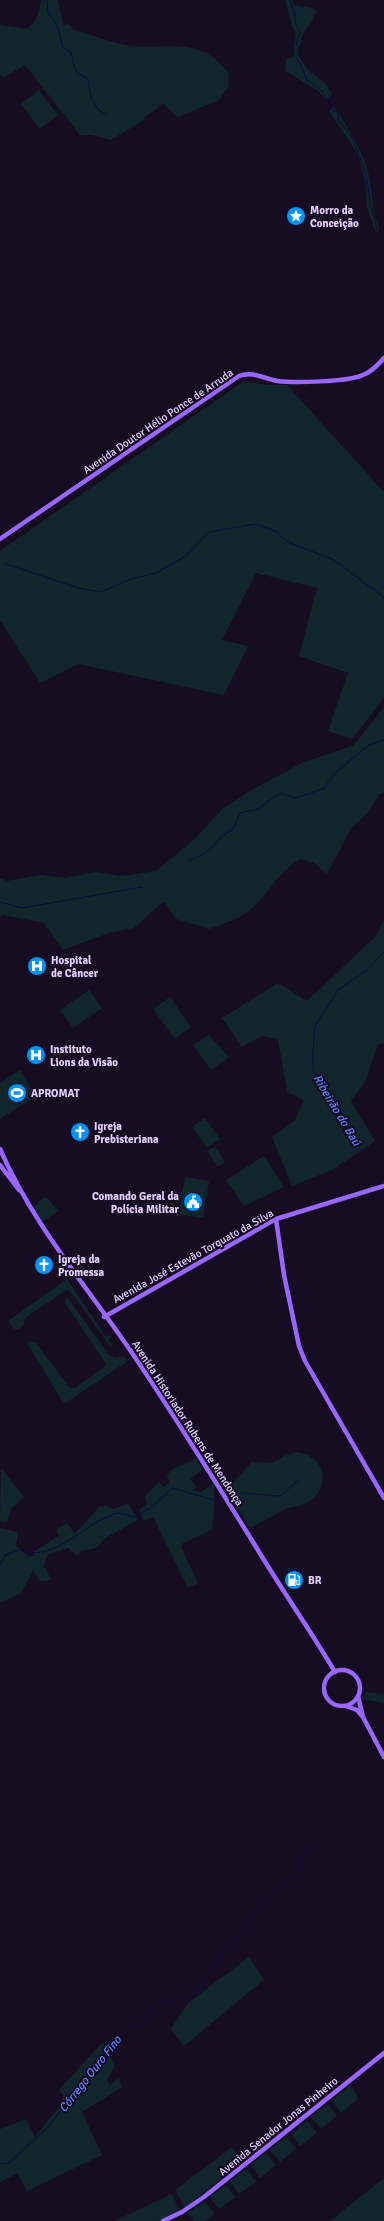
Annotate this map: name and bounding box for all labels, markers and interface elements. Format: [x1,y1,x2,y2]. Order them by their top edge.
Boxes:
place label: Morro da Conceição [310,204,359,230]
place icon: Morro da Conceição [285,205,307,227]
street label: Avenida Doutor Hélio Ponce de Arruda [81,366,236,477]
place label: Hospital de Câncer [51,954,99,980]
hospital icon: Hospital de Câncer [26,955,48,977]
place label: Instituto Lions da Visão [50,1043,118,1069]
hospital icon: Instituto Lions da Visão [25,1044,47,1066]
water label: Ribeirão do Baú [309,1072,364,1150]
sports icon: APROMAT [6,1082,28,1104]
place label: APROMAT [31,1087,80,1100]
place label: Igreja Prebisteriana [94,1120,159,1146]
church icon: Igreja Prebisteriana [69,1121,91,1143]
place label: Comando Geral da Polícia Militar [92,1190,180,1216]
public building icon: Comando Geral da Polícia Militar [182,1191,204,1213]
street label: Avenida José Estevão Torquato da Silva [111,1206,276,1306]
place label: Igreja da Promessa [58,1253,104,1279]
church icon: Igreja da Promessa [33,1254,55,1276]
street label: Avenida Historiador Rubens de Mendonça [129,1338,246,1509]
fuel station icon: BR [283,1569,305,1591]
place label: BR [308,1574,322,1587]
water label: Córrego Ouro Fino [56,2032,125,2116]
street label: Avenida Senador Jonas Pinheiro [216,2074,341,2179]

